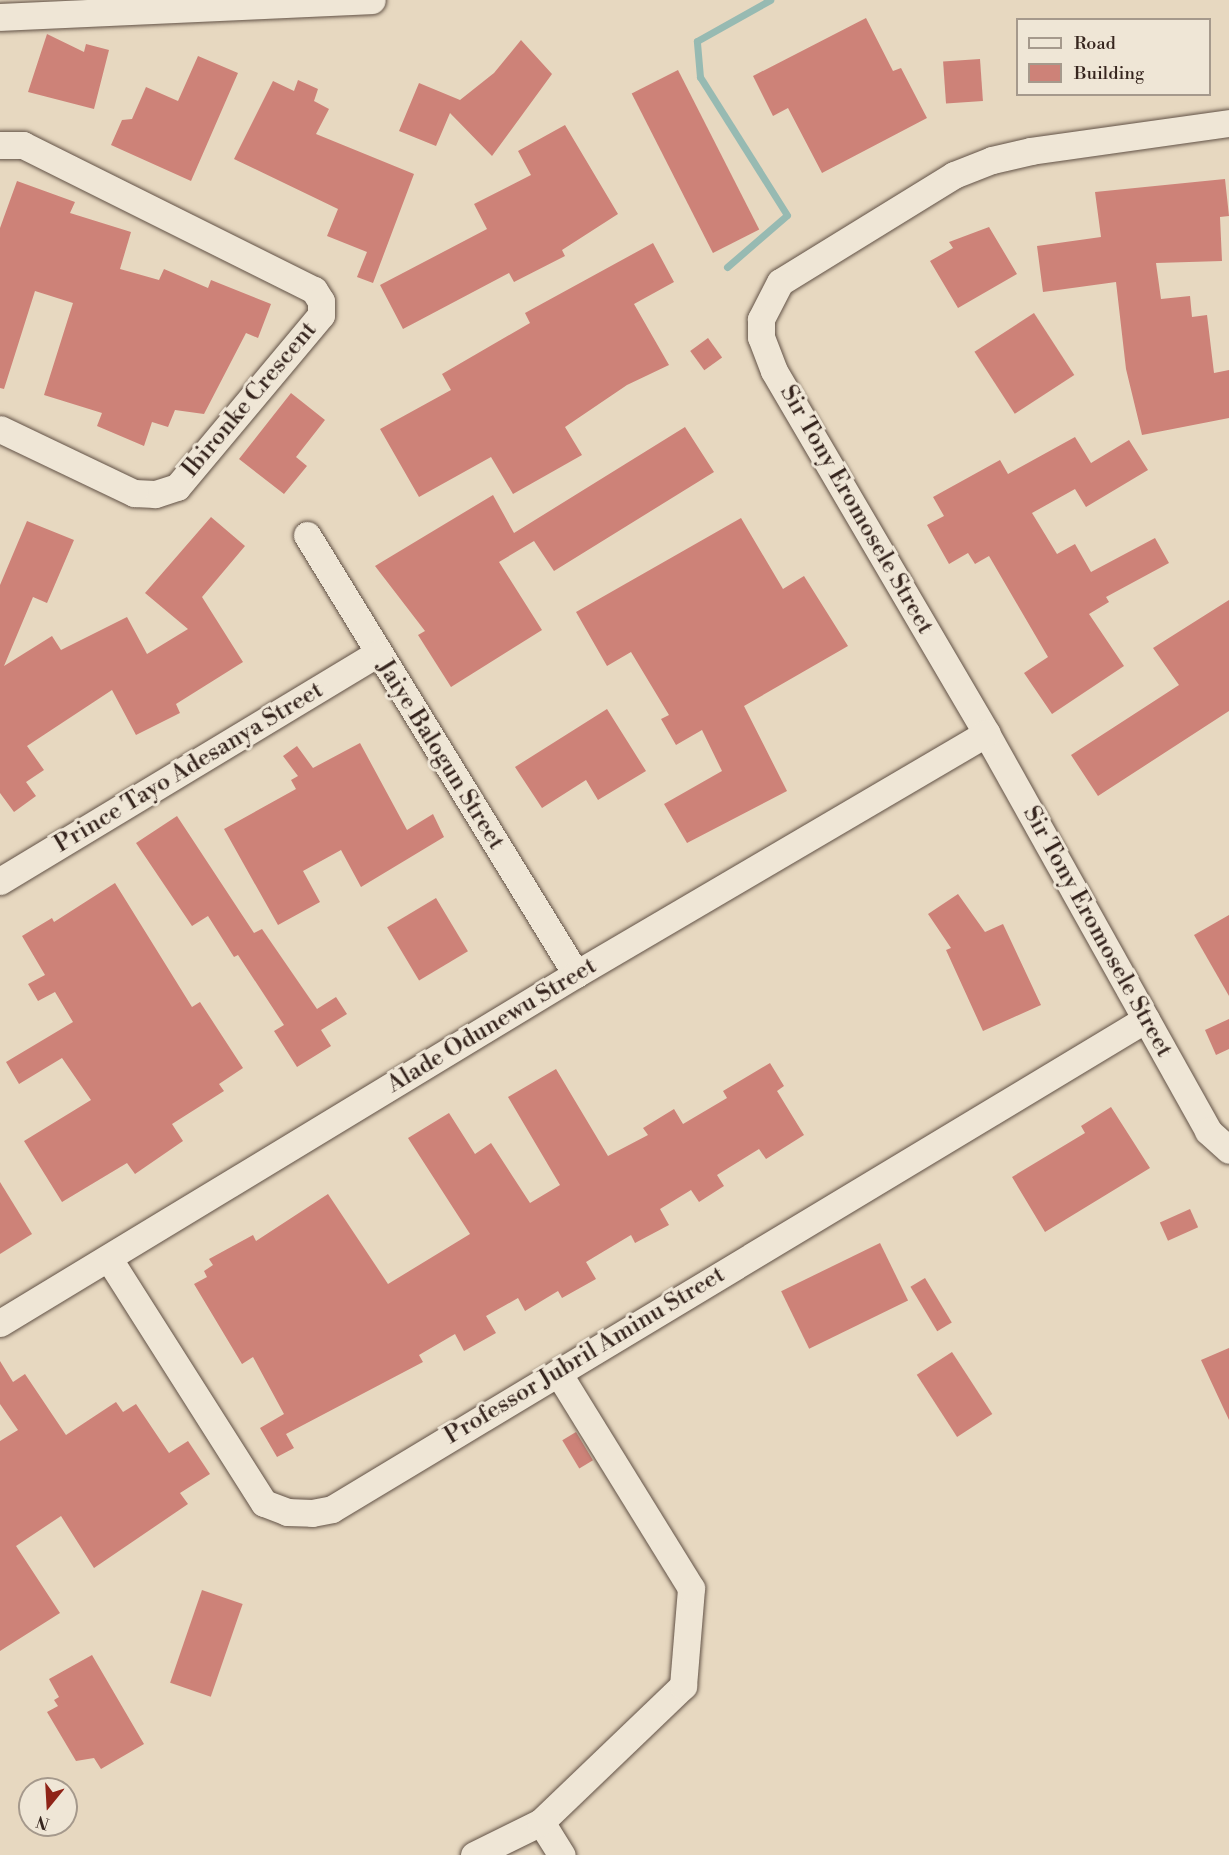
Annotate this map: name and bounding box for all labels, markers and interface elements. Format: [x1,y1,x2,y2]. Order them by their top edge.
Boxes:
legend [1016,18,1211,96]
text: Road [1074,32,1116,55]
text: Building [1074,62,1144,85]
street label: Ibironke Crescent [177,316,323,484]
street label: Sir Tony Eromosele Street [773,380,939,640]
street label: Jaiye Balogun Street [370,655,510,855]
street label: Prince Tayo Adesanya Street [50,676,328,860]
street label: Sir Tony Eromosele Street [1016,801,1178,1063]
street label: Alade Odunewu Street [382,952,602,1100]
street label: Professor Jubril Aminu Street [440,1261,730,1451]
north arrow [18,1777,78,1837]
text: N [34,1811,52,1834]

